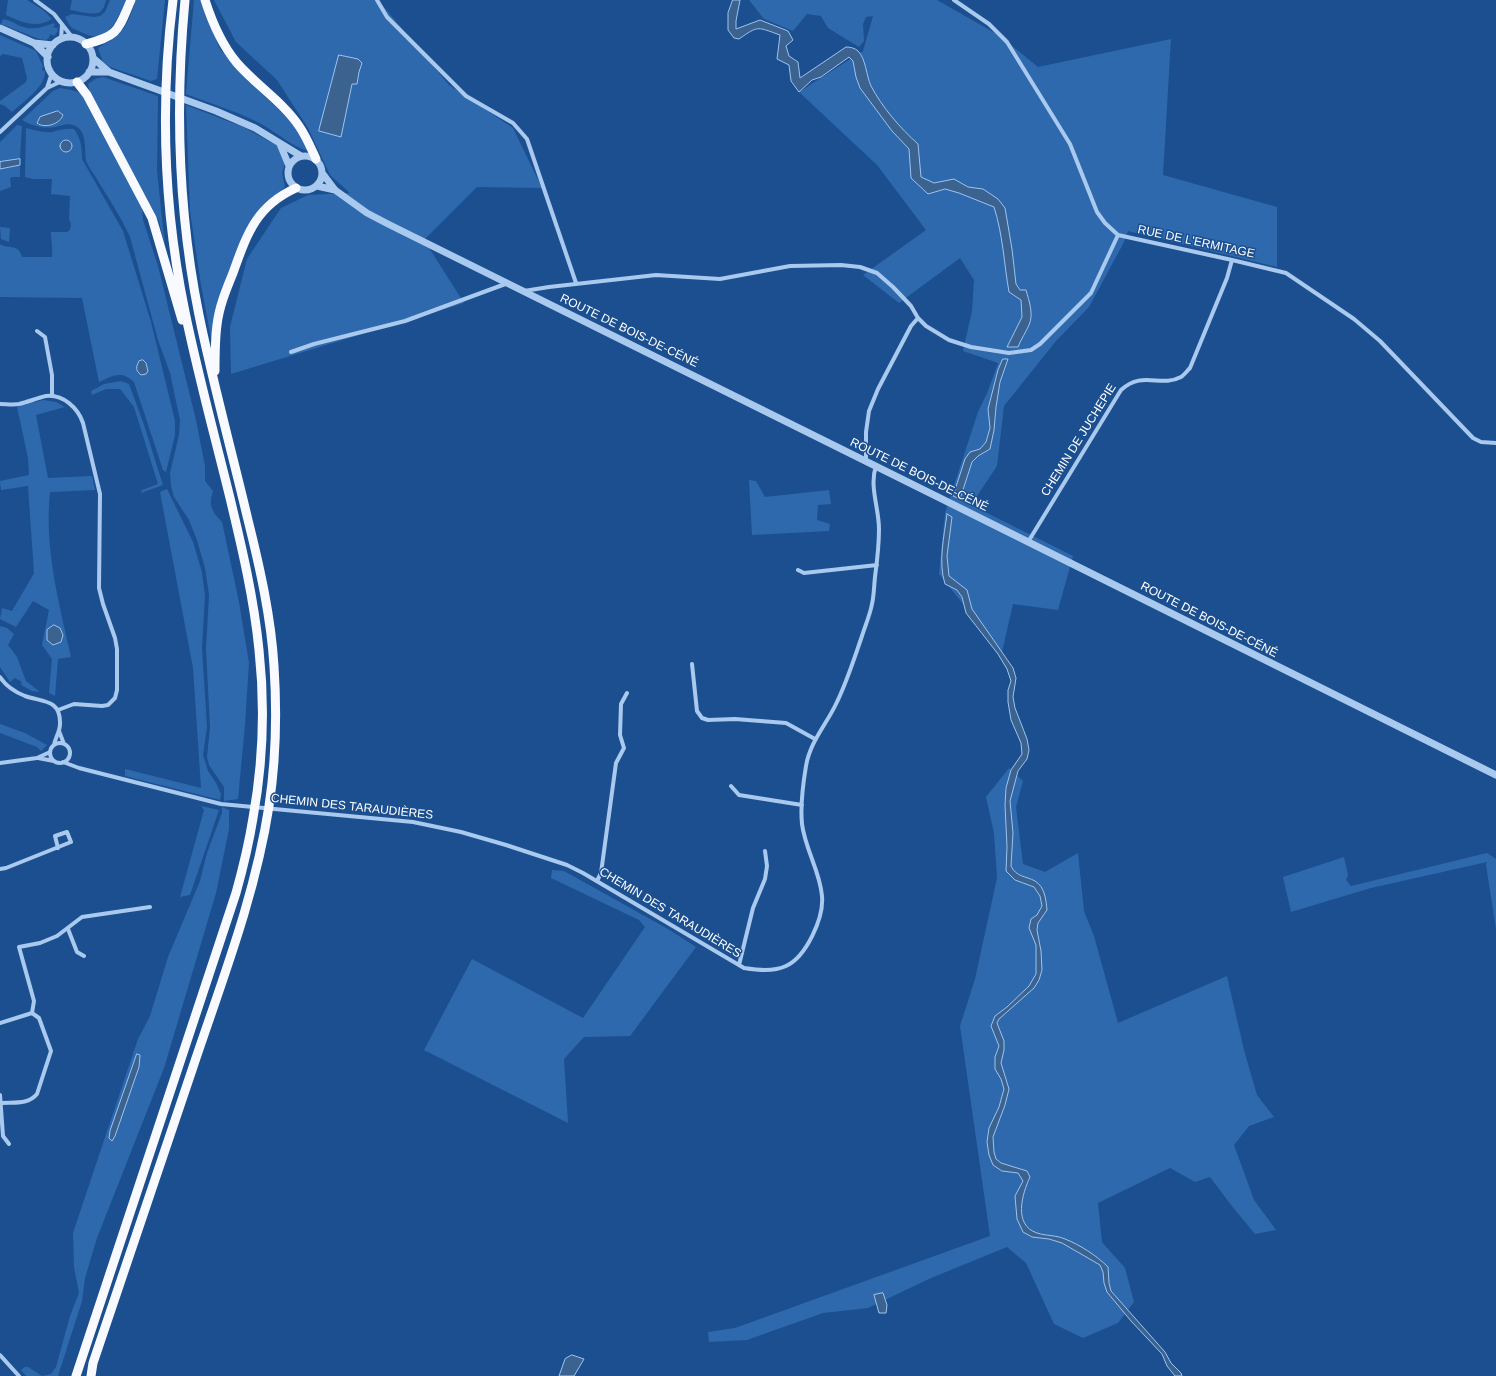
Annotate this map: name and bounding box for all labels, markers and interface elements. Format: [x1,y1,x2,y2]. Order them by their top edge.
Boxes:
street label: RUE DE L'ERMITAGE [1136,223,1256,261]
street label: ROUTE DE BOIS-DE-CÉNÉ [558,291,700,371]
street label: CHEMIN DE JUCHEPIE [1038,381,1120,499]
street label: ROUTE DE BOIS-DE-CÉNÉ [848,435,990,515]
street label: ROUTE DE BOIS-DE-CÉNÉ [1138,579,1280,661]
street label: CHEMIN DES TARAUDIÈRES [270,791,434,823]
street label: CHEMIN DES TARAUDIÈRES [596,865,744,961]

